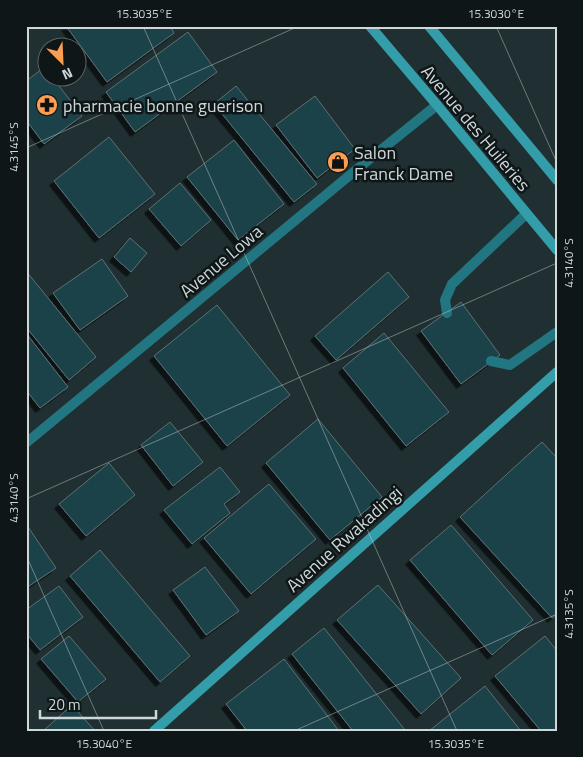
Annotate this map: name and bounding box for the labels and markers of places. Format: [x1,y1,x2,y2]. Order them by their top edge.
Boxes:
place label: pharmacie bonne guerison [63,92,263,119]
pharmacy icon: pharmacie bonne guerison [35,93,59,117]
place label: Salon Franck Dame [354,139,453,187]
shop icon: Salon Franck Dame [326,150,350,174]

